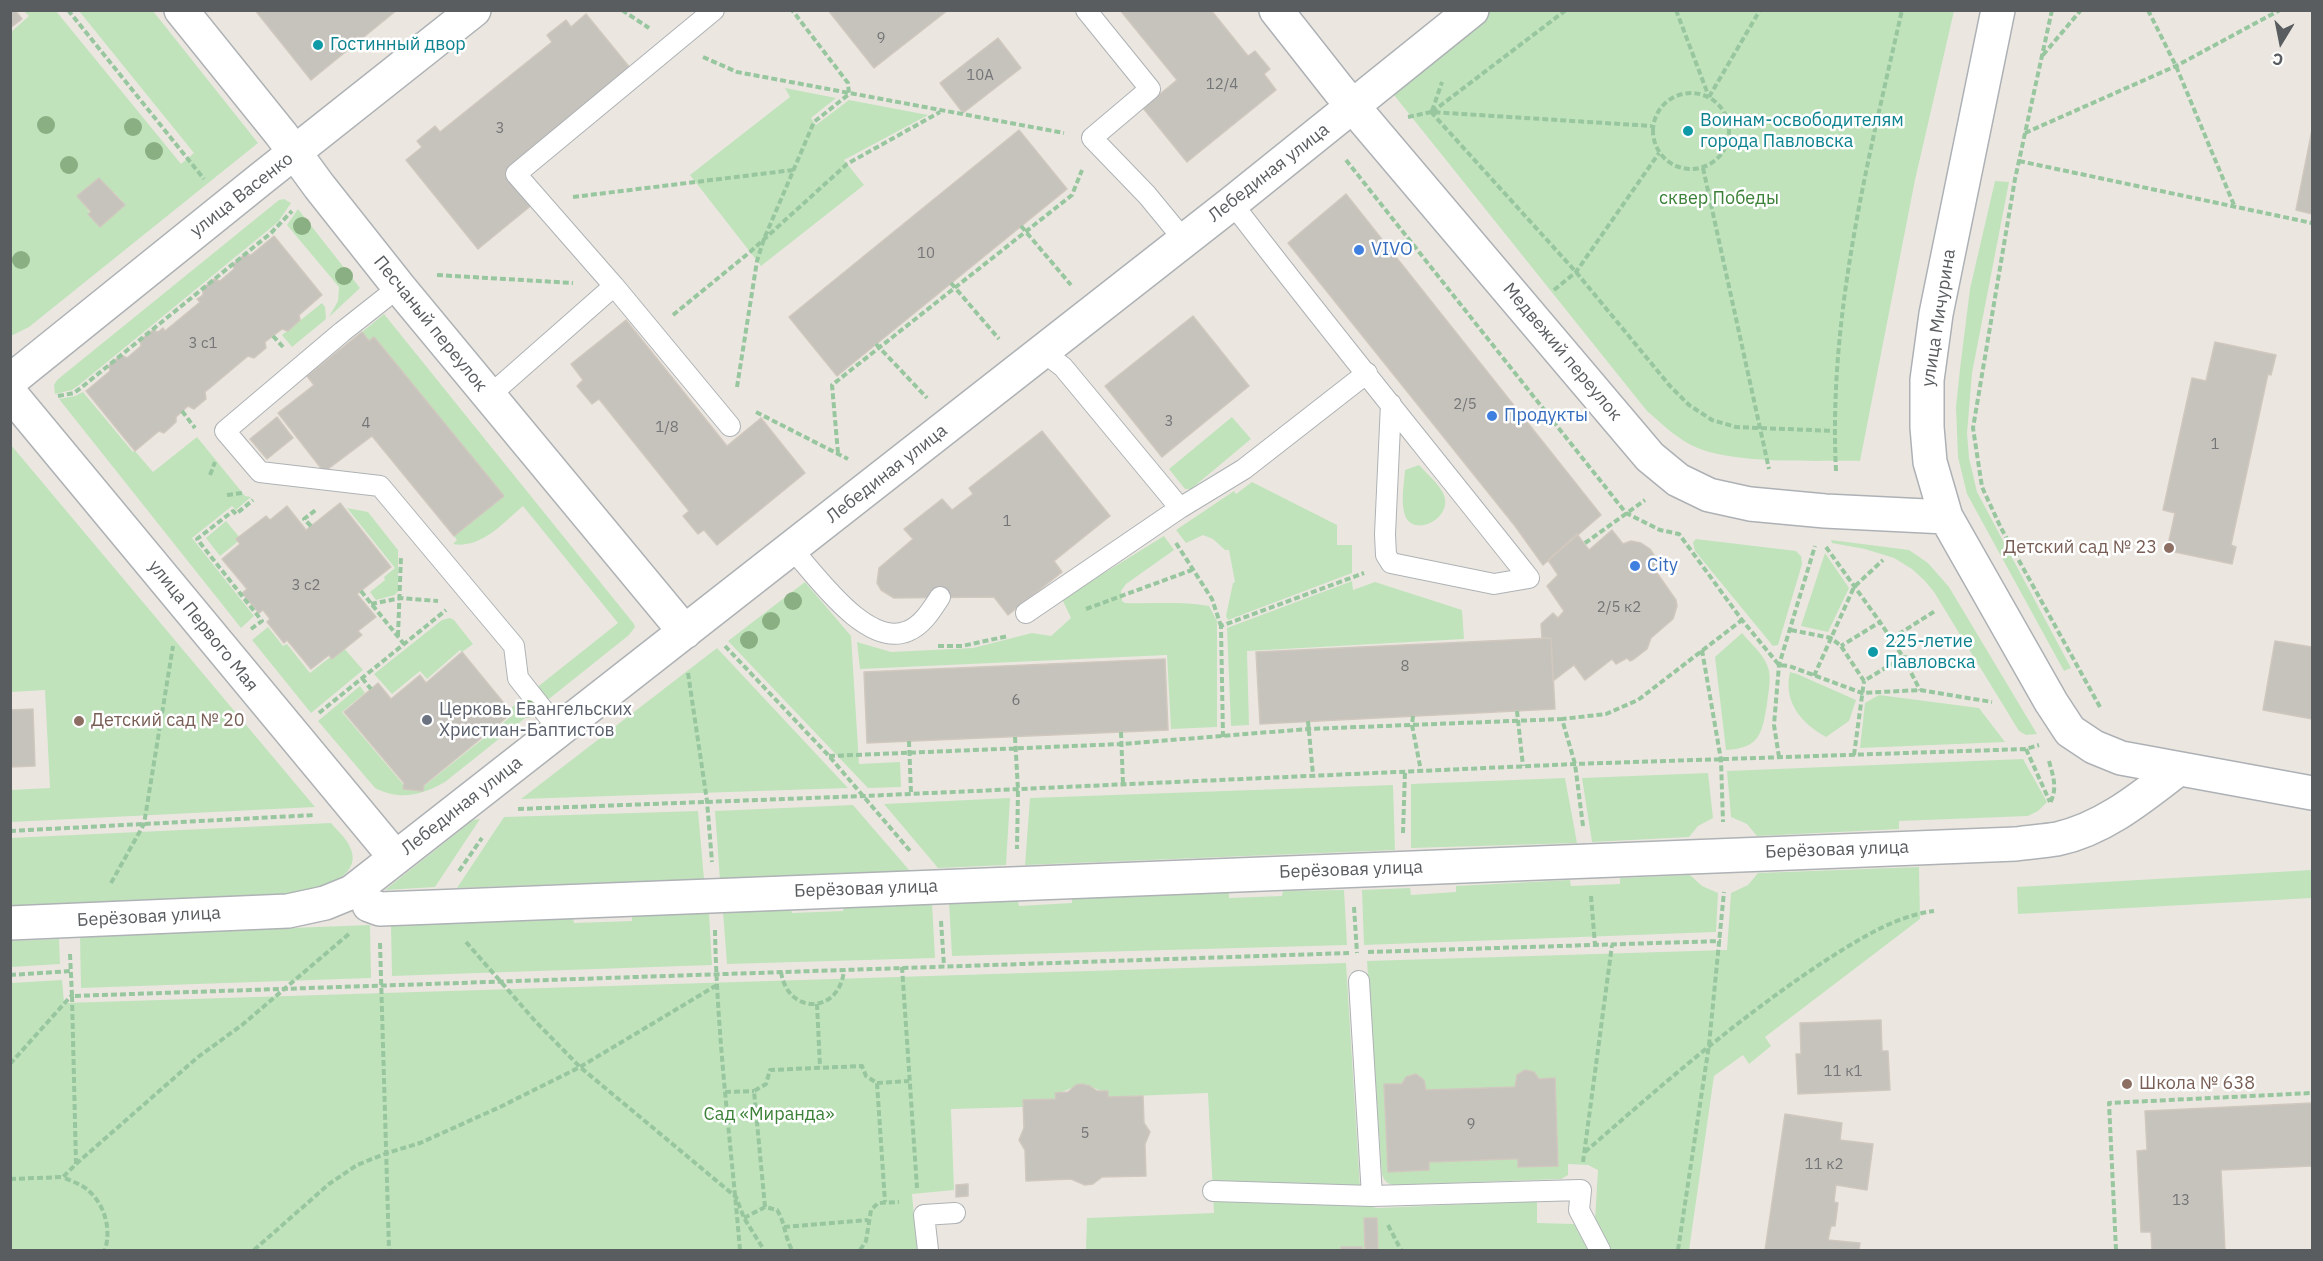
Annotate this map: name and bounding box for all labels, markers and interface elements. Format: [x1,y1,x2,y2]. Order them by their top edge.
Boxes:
north arrow [2251,12,2311,72]
house number: 9 [877,30,885,48]
place label: Гостинный двор [330,34,466,56]
marker: Гостинный двор [311,38,325,52]
text: С [2271,49,2285,70]
house number: 10А [966,67,994,85]
house number: 12/4 [1206,76,1238,94]
place label: Воинам-освободителям города Павловска [1700,110,1904,152]
street label: Лебединая улица [1204,119,1334,227]
house number: 3 [496,120,504,138]
marker: Воинам-освободителям города Павловска [1681,124,1695,138]
street label: улица Васенко [186,148,298,242]
park label: сквер Победы [1659,188,1779,210]
place label: VIVO [1371,239,1413,261]
marker: VIVO [1352,243,1366,257]
house number: 10 [917,245,935,263]
street label: улица Мичурина [1917,248,1961,388]
street label: Песчаный переулок [369,252,491,396]
street label: Медвежий переулок [1498,279,1626,425]
house number: 3 с1 [188,335,218,353]
house number: 2/5 [1453,396,1477,414]
place label: Продукты [1504,405,1588,427]
marker: Продукты [1485,409,1499,423]
house number: 3 [1165,413,1173,431]
house number: 4 [362,415,370,433]
house number: 1/8 [655,419,679,437]
street label: Лебединая улица [822,420,952,528]
house number: 1 [2211,436,2219,454]
house number: 1 [1003,513,1011,531]
place label: Детский сад № 23 [2003,537,2157,559]
marker: Детский сад № 23 [2162,541,2176,555]
place label: City [1647,555,1678,577]
street label: улица Первого Мая [143,556,263,696]
marker: City [1628,559,1642,573]
house number: 3 с2 [291,577,321,595]
house number: 2/5 к2 [1597,599,1641,617]
place label: 225-летие Павловска [1885,631,1976,674]
marker: 225-летие Павловска [1866,645,1880,659]
house number: 8 [1401,658,1409,676]
house number: 6 [1012,692,1020,710]
place label: Церковь Евангельских Христиан-Баптистов [439,699,632,742]
place label: Детский сад № 20 [91,710,245,732]
marker: Церковь Евангельских Христиан-Баптистов [420,713,434,727]
marker: Детский сад № 20 [72,714,86,728]
street label: Лебединая улица [397,752,527,860]
street label: Берёзовая улица [1765,837,1909,863]
street label: Берёзовая улица [1279,857,1423,883]
street label: Берёзовая улица [794,876,938,902]
street label: Берёзовая улица [77,902,221,932]
house number: 11 к1 [1824,1063,1862,1081]
place label: Школа № 638 [2139,1073,2255,1095]
marker: Школа № 638 [2120,1077,2134,1091]
park label: Сад «Миранда» [704,1104,834,1126]
house number: 9 [1467,1116,1475,1134]
house number: 5 [1081,1125,1089,1143]
house number: 11 к2 [1805,1156,1843,1174]
house number: 13 [2172,1192,2190,1210]

